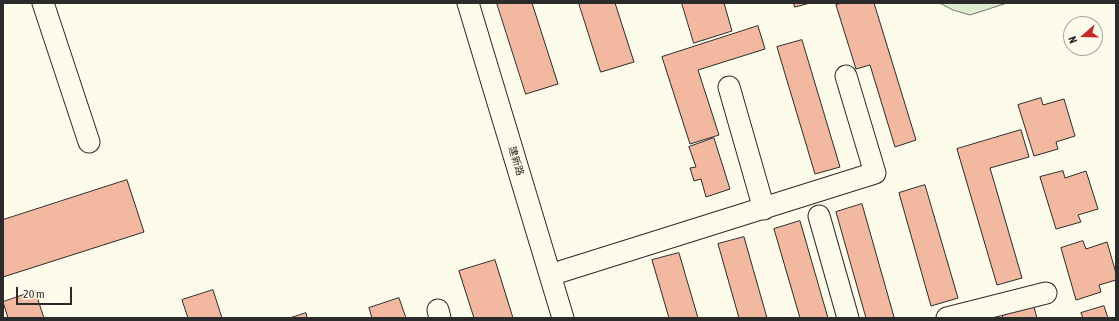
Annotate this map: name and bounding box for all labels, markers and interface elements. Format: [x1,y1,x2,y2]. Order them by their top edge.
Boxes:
north arrow [1063,16,1103,56]
text: N [1066,35,1079,45]
street label: 建新路 [506,145,526,177]
scale bar [18,279,74,305]
text: 20 m [23,287,45,301]

